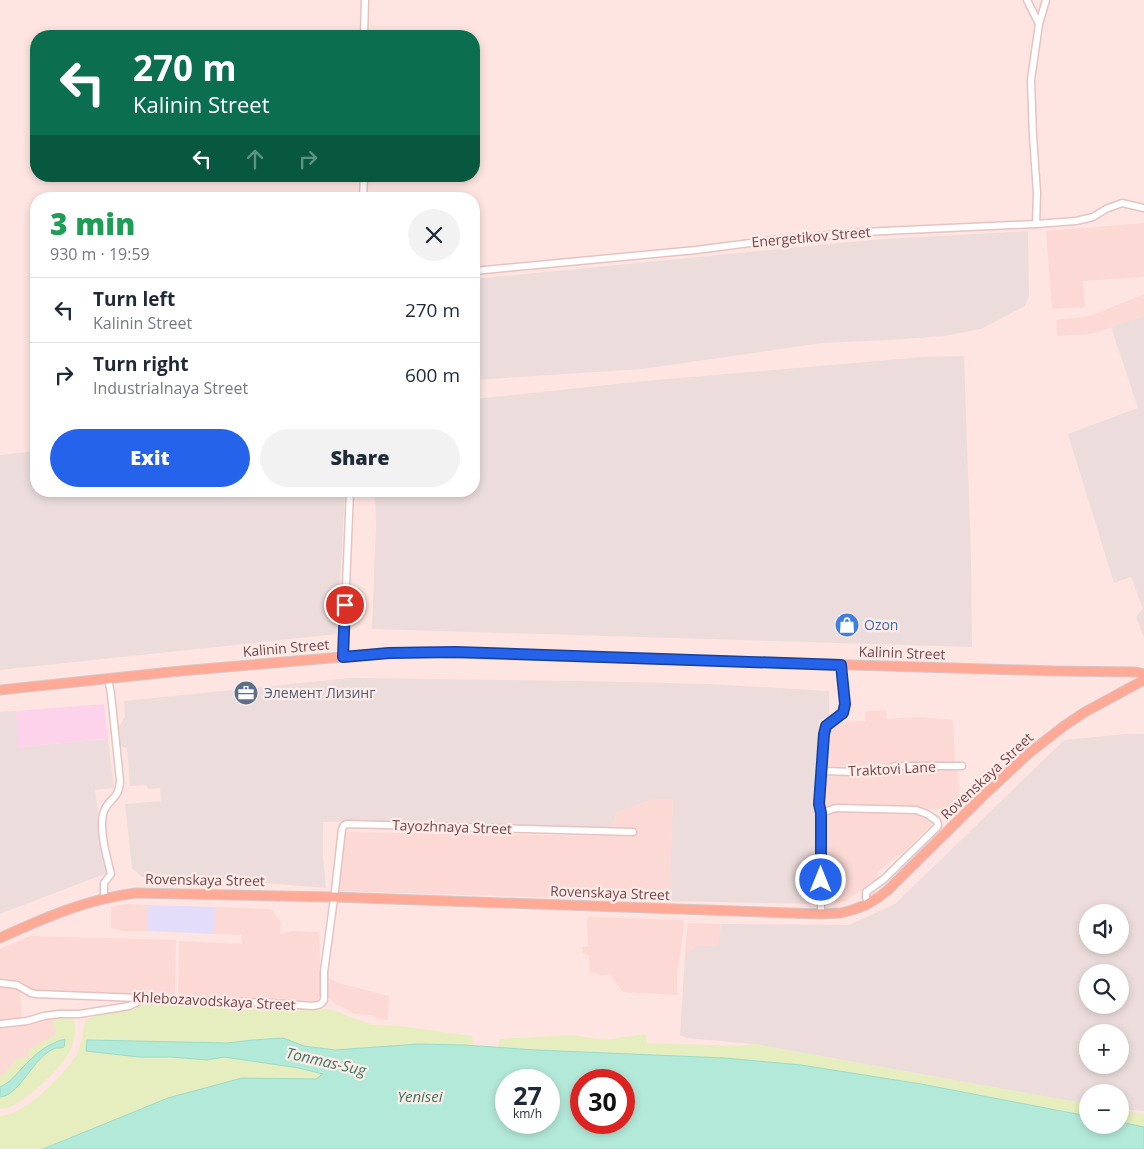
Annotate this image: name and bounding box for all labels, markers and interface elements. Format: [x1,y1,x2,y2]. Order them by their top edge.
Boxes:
text: 270 m [133,44,237,91]
icon: left [50,50,115,115]
text: Kalinin Street [133,89,270,119]
icon: left [188,145,216,173]
icon: ahead [241,145,269,173]
icon: right [294,145,322,173]
text: 3 min [50,203,135,244]
button: close [408,209,460,261]
street label: Energetikov Street [751,222,871,251]
text: 930 m · 19:59 [50,243,150,265]
text: Turn left [93,286,175,312]
icon: left [50,296,78,324]
text: 270 m [405,297,460,323]
text: Kalinin Street [93,312,192,334]
text: Turn right [93,351,188,377]
icon: right [50,361,78,389]
text: 600 m [405,362,460,388]
text: Industrialnaya Street [93,377,248,399]
button: Exit [50,429,250,487]
button: Share [260,429,460,487]
pin [324,584,366,626]
icon: arrive [331,591,359,619]
shop icon: Ozon [834,612,860,638]
place label: Ozon [864,615,898,634]
street label: Kalinin Street [242,634,330,661]
street label: Kalinin Street [858,641,946,664]
office icon: Элемент Лизинг [233,680,259,706]
place label: Элемент Лизинг [264,683,375,702]
street label: Rovenskaya Street [936,728,1037,823]
street label: Traktovi Lane [848,757,936,780]
street label: Tayozhnaya Street [392,815,512,838]
position arrow [794,853,846,905]
street label: Rovenskaya Street [145,869,265,890]
street label: Rovenskaya Street [550,881,670,904]
map controls [1079,904,1129,1134]
button: sound [1079,904,1129,954]
button: search [1079,964,1129,1014]
street label: Khlebozavodskaya Street [132,987,296,1014]
button: + [1079,1024,1129,1074]
water label: Tonmas-Sug [284,1042,369,1080]
speed limit sign: 30 [570,1069,635,1134]
text: 27 [513,1078,542,1112]
button: − [1079,1084,1129,1134]
water label: Yenisei [397,1086,443,1106]
text: km/h [513,1105,542,1122]

